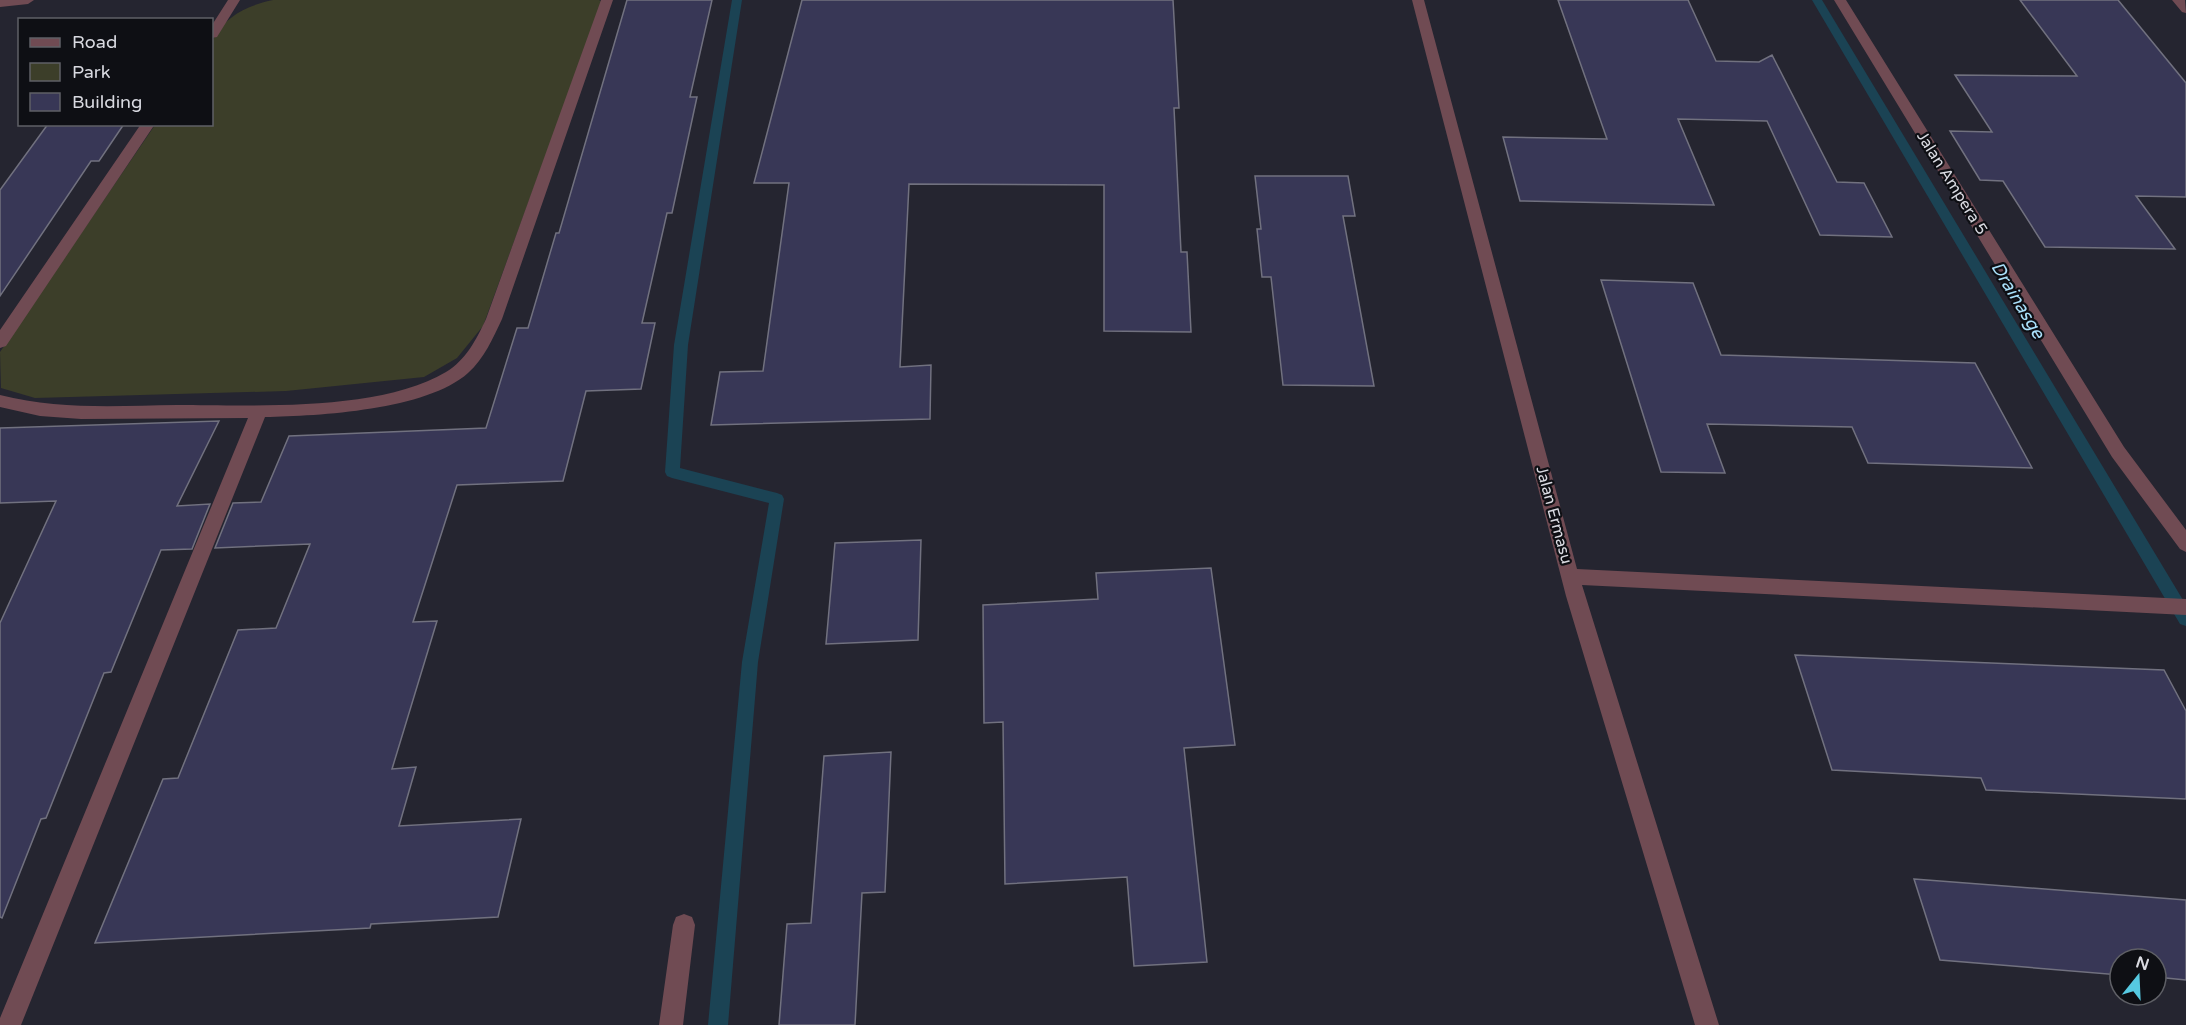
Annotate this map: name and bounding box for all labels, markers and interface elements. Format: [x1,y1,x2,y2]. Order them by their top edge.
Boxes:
legend [18,18,213,126]
text: Road [72,31,117,53]
text: Park [72,61,111,83]
text: Building [72,91,142,113]
street label: Jalan Ampera 5 [1912,128,1992,238]
water label: Drainasge [1986,257,2050,343]
street label: Jalan Ermasu [1531,464,1577,566]
north arrow [2108,947,2168,1007]
text: N [2133,952,2152,975]

